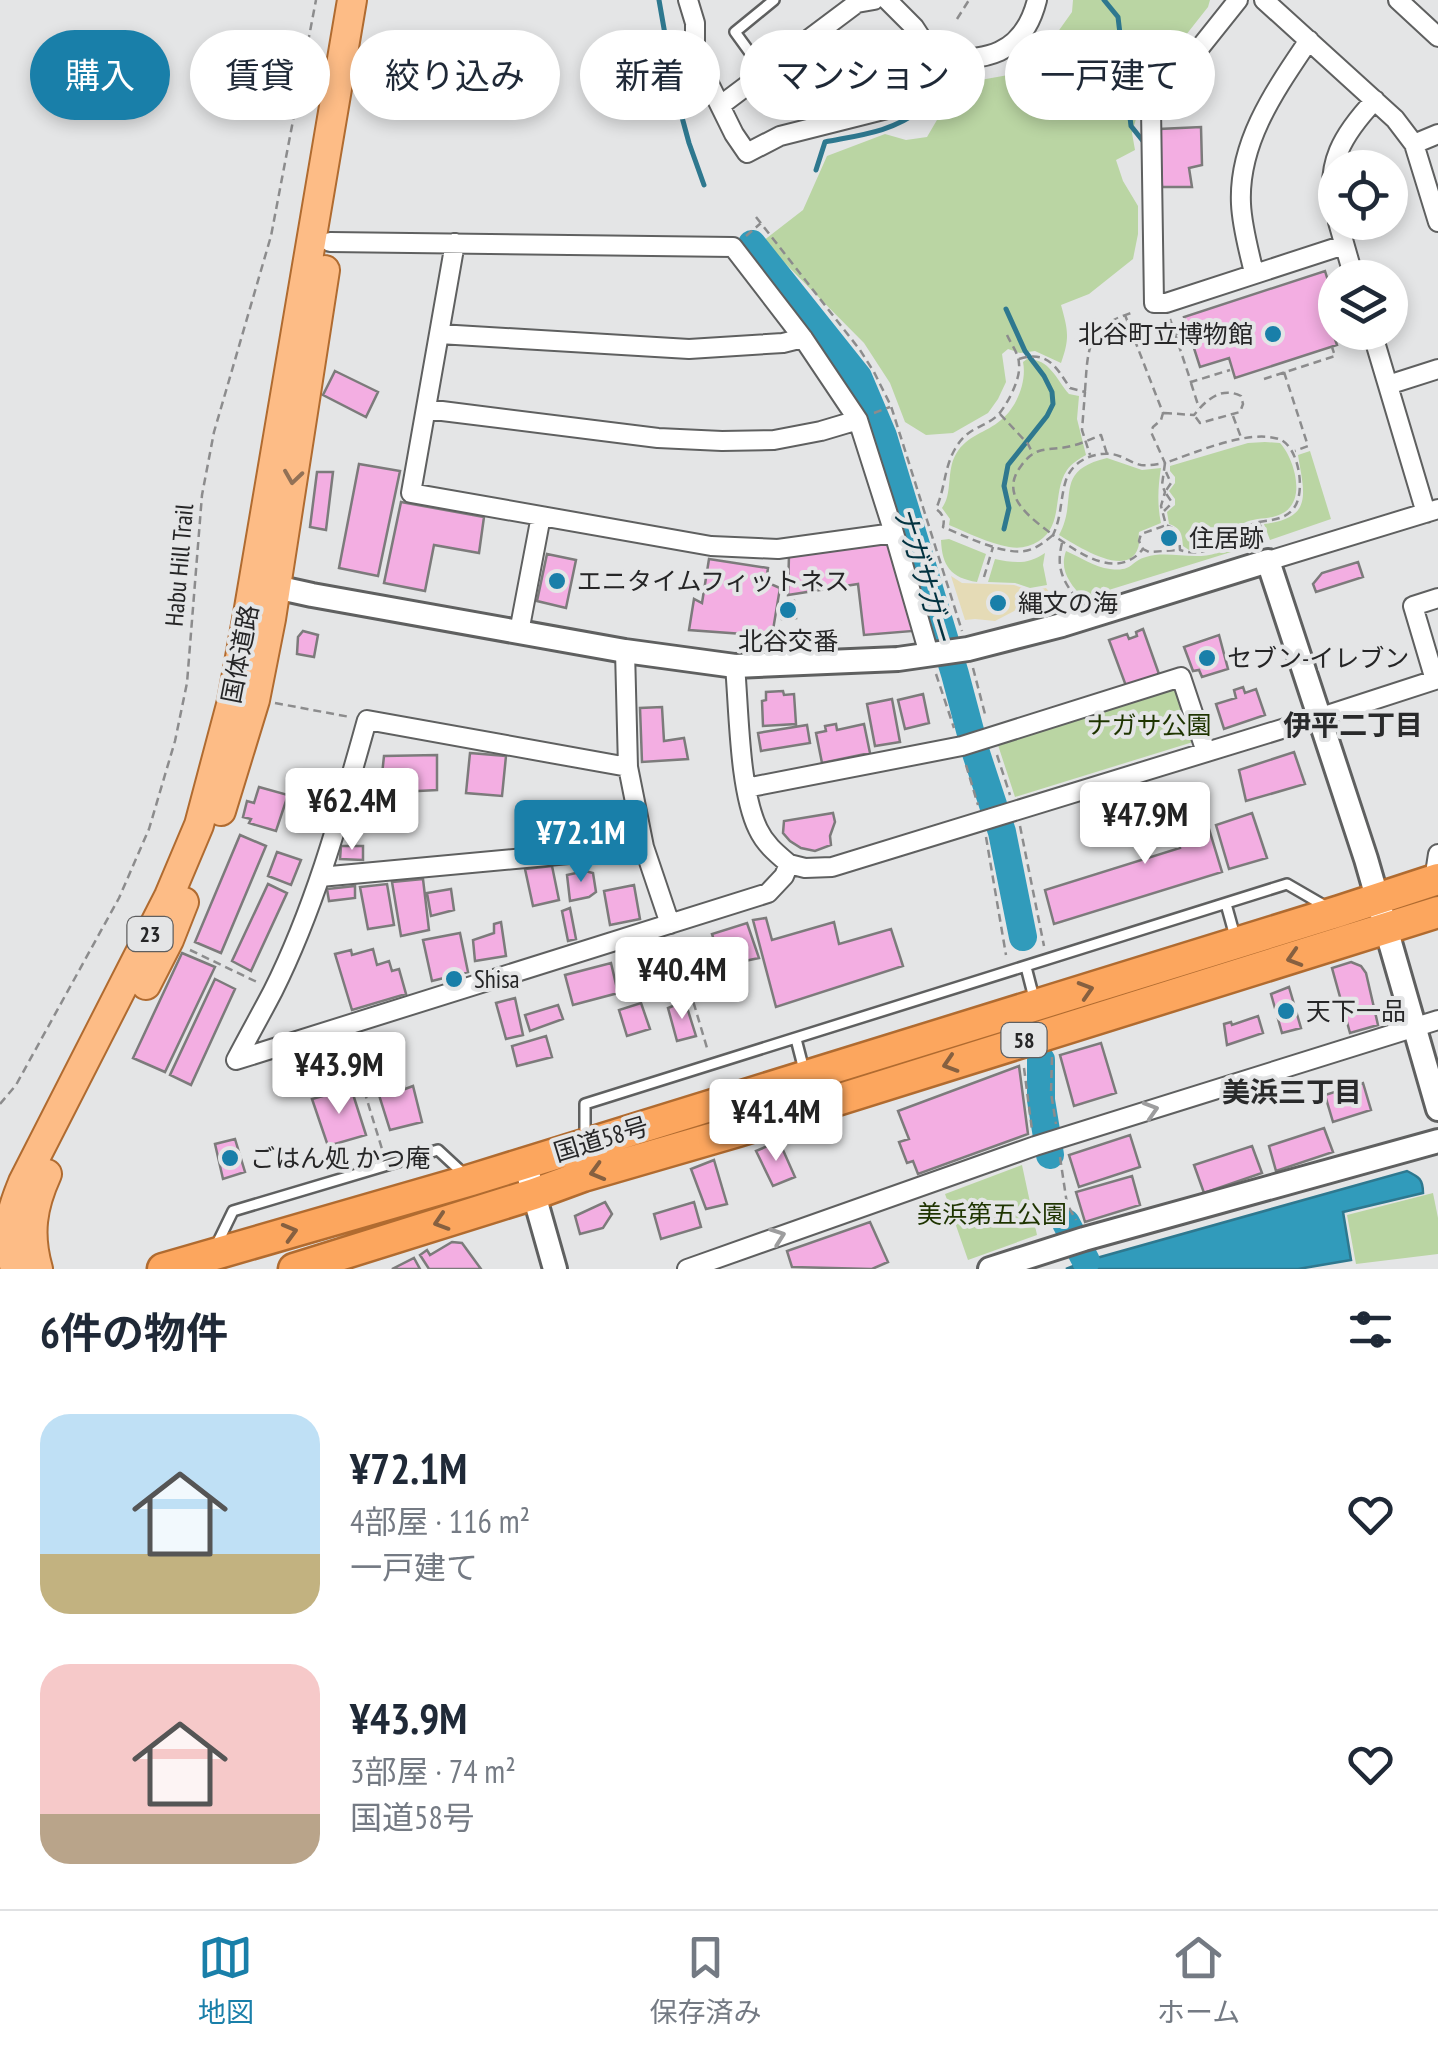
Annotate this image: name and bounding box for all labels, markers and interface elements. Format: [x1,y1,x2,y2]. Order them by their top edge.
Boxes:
chip: 購入 [30,30,170,120]
chip: 賃貸 [190,30,330,120]
chip: 絞り込み [350,30,560,120]
chip: 新着 [580,30,720,120]
chip: マンション [740,30,985,120]
chip: 一戸建て [1005,30,1215,120]
map controls [1318,150,1408,350]
button: locate [1318,150,1408,240]
button: layers [1318,260,1408,350]
place label: 北谷町立博物館 [1078,318,1253,350]
marker: 北谷町立博物館 [1262,323,1284,345]
one-way arrow [284,469,305,485]
street label: Habu Hill Trail [158,502,200,628]
water label: ナガサガー [886,502,962,647]
place label: 住居跡 [1189,522,1264,554]
marker: 住居跡 [1158,527,1180,549]
place label: エニタイムフィットネス [577,565,850,597]
marker: エニタイムフィットネス [546,570,568,592]
place label: 縄文の海 [1018,587,1118,619]
marker: 縄文の海 [987,592,1009,614]
marker: 北谷交番 [777,599,799,621]
street label: 国体道路 [215,602,265,706]
place label: 北谷交番 [738,625,838,657]
place label: セブン-イレブン [1227,642,1409,674]
marker: セブン-イレブン [1196,647,1218,669]
district label: 伊平二丁目 [1283,706,1423,743]
park label: ナガサ公園 [1086,709,1212,741]
pin: ¥62.4M [271,768,433,853]
text: ¥62.4M [307,779,397,821]
pin: ¥47.9M [1064,782,1226,867]
text: ¥47.9M [1102,793,1188,835]
pin: ¥72.1M [500,800,662,885]
text: ¥72.1M [536,811,626,853]
road number: 23 [128,917,172,951]
pin: ¥40.4M [601,937,763,1022]
one-way arrow [1286,946,1303,966]
text: ¥40.4M [637,948,727,990]
place label: Shisa [474,963,520,995]
marker: Shisa [443,968,465,990]
one-way arrow [1077,981,1094,1002]
place label: 天下一品 [1306,995,1406,1027]
marker: 天下一品 [1275,1000,1297,1022]
road number: 58 [1002,1023,1046,1057]
pin: ¥43.9M [258,1032,420,1117]
text: ¥43.9M [294,1043,384,1085]
one-way arrow [942,1053,959,1073]
district label: 美浜三丁目 [1222,1073,1362,1110]
pin: ¥41.4M [695,1079,857,1164]
text: ¥41.4M [731,1090,821,1132]
one-way arrow [1141,1101,1158,1121]
street label: 国道58号 [550,1109,652,1169]
place label: ごはん処 かつ庵 [250,1142,430,1174]
marker: ごはん処 かつ庵 [219,1147,241,1169]
one-way arrow [590,1160,607,1181]
park label: 美浜第五公園 [917,1198,1067,1230]
one-way arrow [433,1211,450,1231]
one-way arrow [281,1223,298,1244]
one-way arrow [769,1227,786,1248]
icon: filters [1343,1302,1398,1357]
text: 6件の物件 [40,1305,228,1360]
text: ¥72.1M [350,1441,467,1496]
icon: home [120,1454,240,1574]
icon: heart [1343,1487,1398,1542]
text: 4部屋 · 116 m² [350,1500,530,1542]
text: 一戸建て [350,1546,478,1588]
text: ¥43.9M [350,1691,467,1746]
icon: home [120,1704,240,1824]
icon: heart [1343,1737,1398,1792]
text: 3部屋 · 74 m² [350,1750,516,1792]
text: 国道58号 [350,1796,475,1838]
tab: 地図 [198,1930,254,2030]
tab: 保存済み [649,1930,761,2030]
tab: ホーム [1157,1930,1240,2030]

